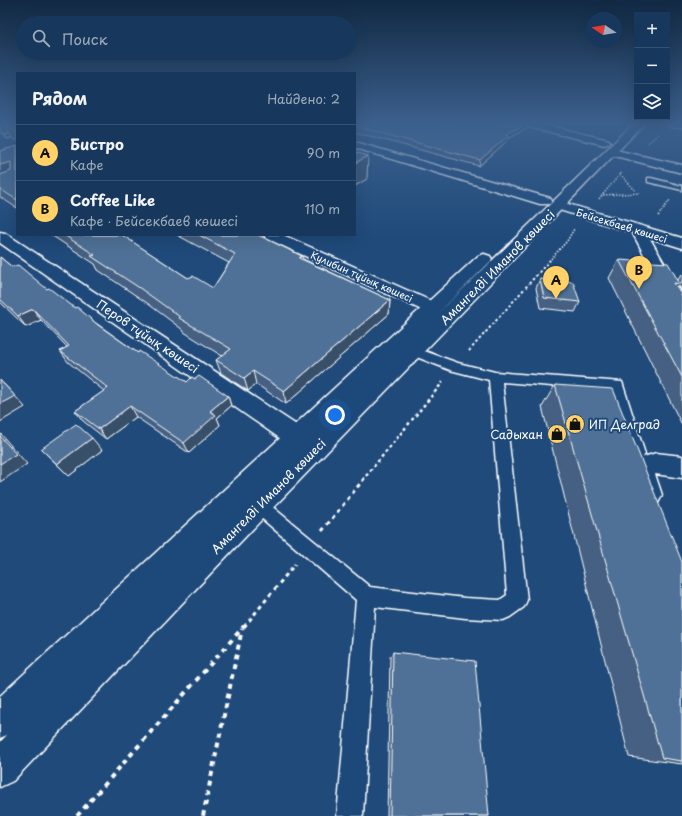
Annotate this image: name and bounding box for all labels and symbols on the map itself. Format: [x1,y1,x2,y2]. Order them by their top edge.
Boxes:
north arrow [586,12,622,48]
street label: Бейсекбаев көшесі [575,204,669,246]
street label: Амангелді Иманов көшесі [435,205,559,329]
street label: Кулибин тұйық көшесі [308,247,416,306]
pin: B [626,256,652,289]
pin: A [543,266,569,299]
street label: Перов тұйық көшесі [93,295,203,377]
your location [325,405,345,425]
shop icon: ИП Делград [564,413,586,435]
place label: ИП Делград [589,415,660,433]
shop icon: Садыхан [546,423,568,445]
place label: Садыхан [490,425,543,443]
street label: Амангелді Иманов көшесі [206,434,330,558]

